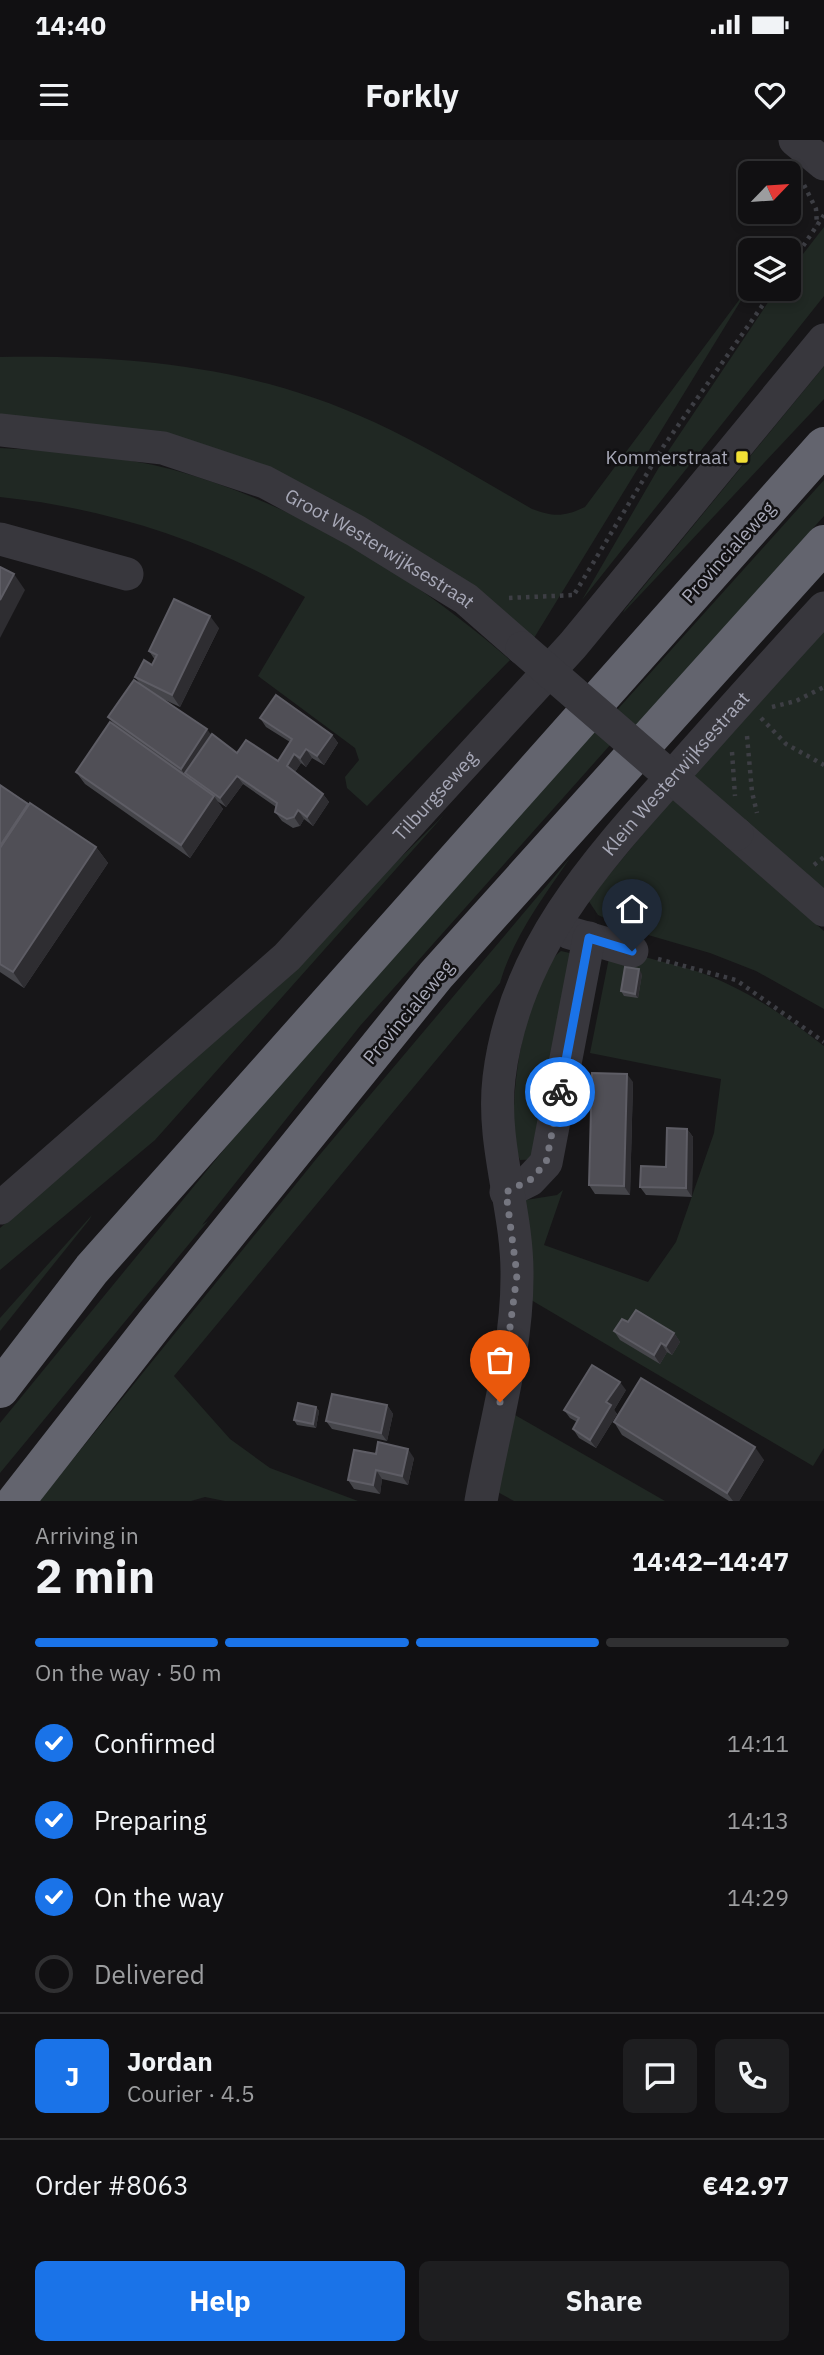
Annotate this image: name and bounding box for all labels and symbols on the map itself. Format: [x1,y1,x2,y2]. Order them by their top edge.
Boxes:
north arrow [738,161,802,224]
place label: Kommerstraat [606,445,728,469]
marker: Kommerstraat [734,449,750,465]
street label: Groot Westerwijksestraat [281,483,480,613]
street label: Provincialeweg [676,496,780,608]
street label: Klein Westerwijksestraat [596,686,754,861]
street label: Tilburgseweg [387,746,482,846]
pin [602,879,662,951]
street label: Provincialeweg [358,955,458,1069]
courier [525,1057,595,1127]
pin [470,1330,530,1402]

